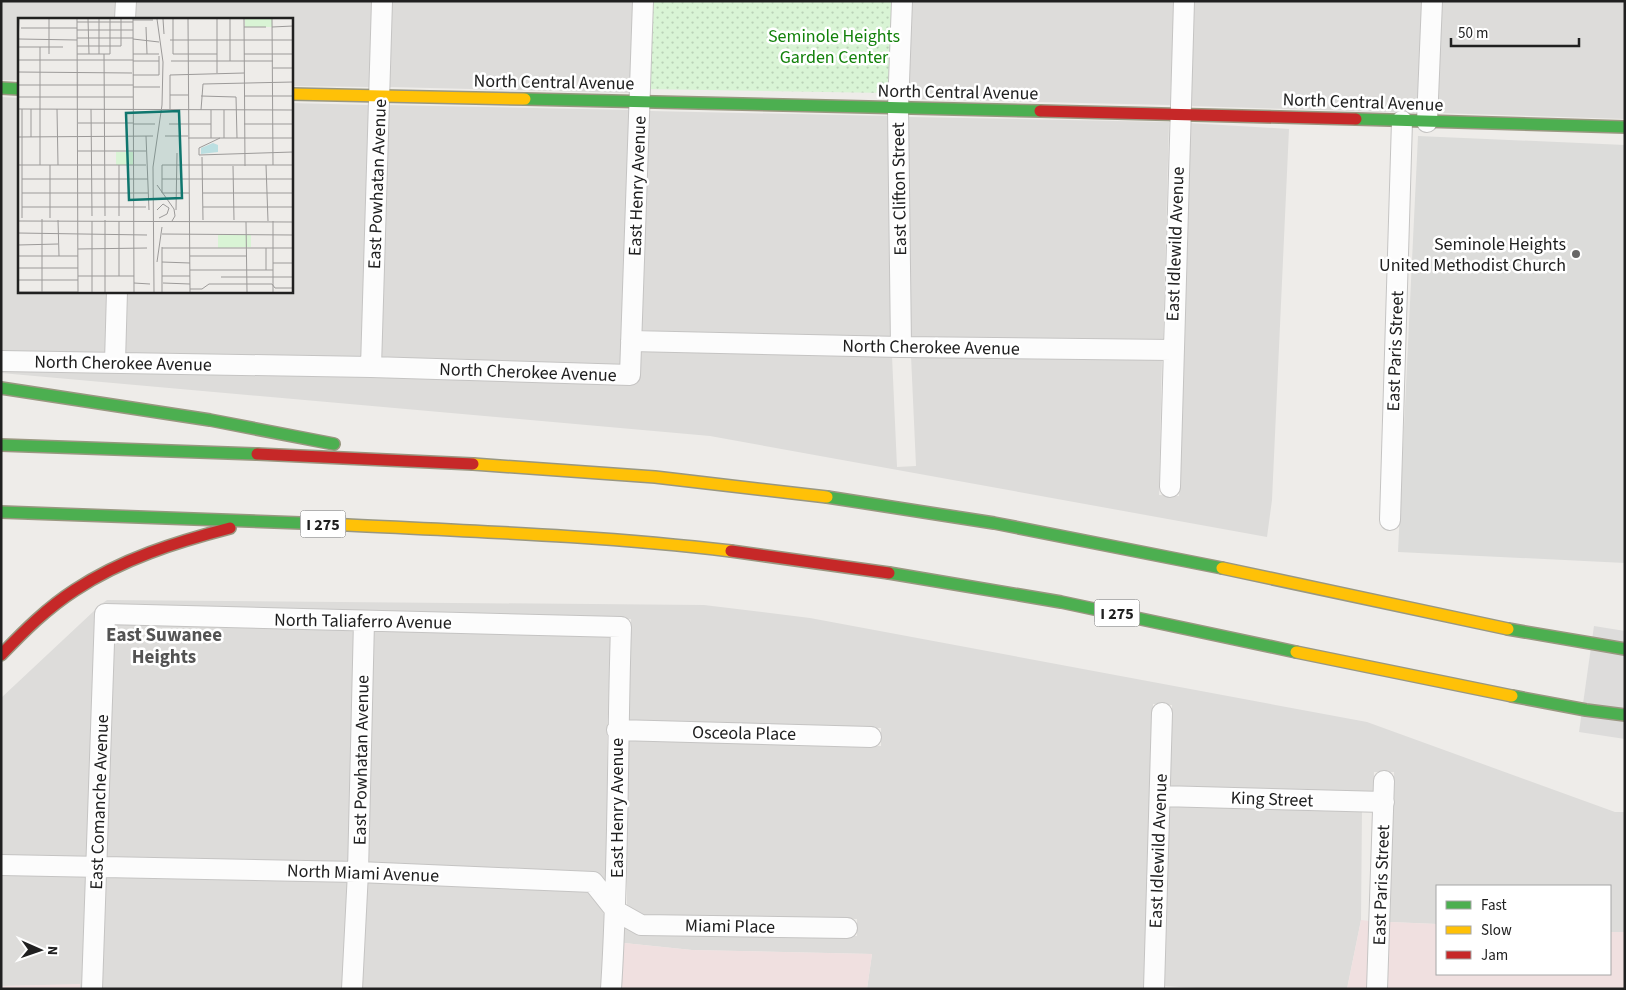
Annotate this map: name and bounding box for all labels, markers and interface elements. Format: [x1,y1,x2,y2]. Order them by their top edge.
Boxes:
scale bar [1451,15,1578,47]
inset map [18,18,292,292]
text: 50 m [1458,23,1488,44]
park label: Seminole Heights Garden Center [768,24,900,70]
street label: North Central Avenue [473,69,635,96]
street label: North Central Avenue [877,79,1039,106]
street label: North Central Avenue [1282,87,1444,118]
street label: East Powhatan Avenue [362,99,393,269]
street label: East Henry Avenue [623,115,652,256]
street label: East Clifton Street [886,122,913,256]
street label: East Idlewild Avenue [1160,166,1191,322]
place label: Seminole Heights United Methodist Church [1379,232,1566,278]
marker: Seminole Heights United Methodist Church [1570,248,1582,260]
street label: East Paris Street [1381,290,1410,412]
street label: North Cherokee Avenue [842,333,1020,362]
street label: North Cherokee Avenue [34,349,212,378]
street label: North Cherokee Avenue [439,357,617,388]
road number: I 275 [300,510,346,538]
road number: I 275 [1094,600,1140,626]
street label: North Taliaferro Avenue [274,607,452,636]
district label: East Suwanee Heights [106,622,222,671]
street label: East Powhatan Avenue [348,675,375,845]
street label: East Comanche Avenue [84,714,115,890]
street label: Osceola Place [692,720,796,747]
street label: East Henry Avenue [605,738,630,878]
street label: East Idlewild Avenue [1143,773,1174,929]
street label: King Street [1230,786,1314,813]
street label: East Paris Street [1367,824,1396,946]
street label: North Miami Avenue [287,858,440,889]
legend [1436,885,1611,975]
text: Fast [1481,895,1507,916]
street label: Miami Place [685,913,775,940]
text: Slow [1481,920,1512,941]
north arrow [15,925,65,975]
text: N [42,945,62,955]
text: Jam [1481,945,1508,966]

